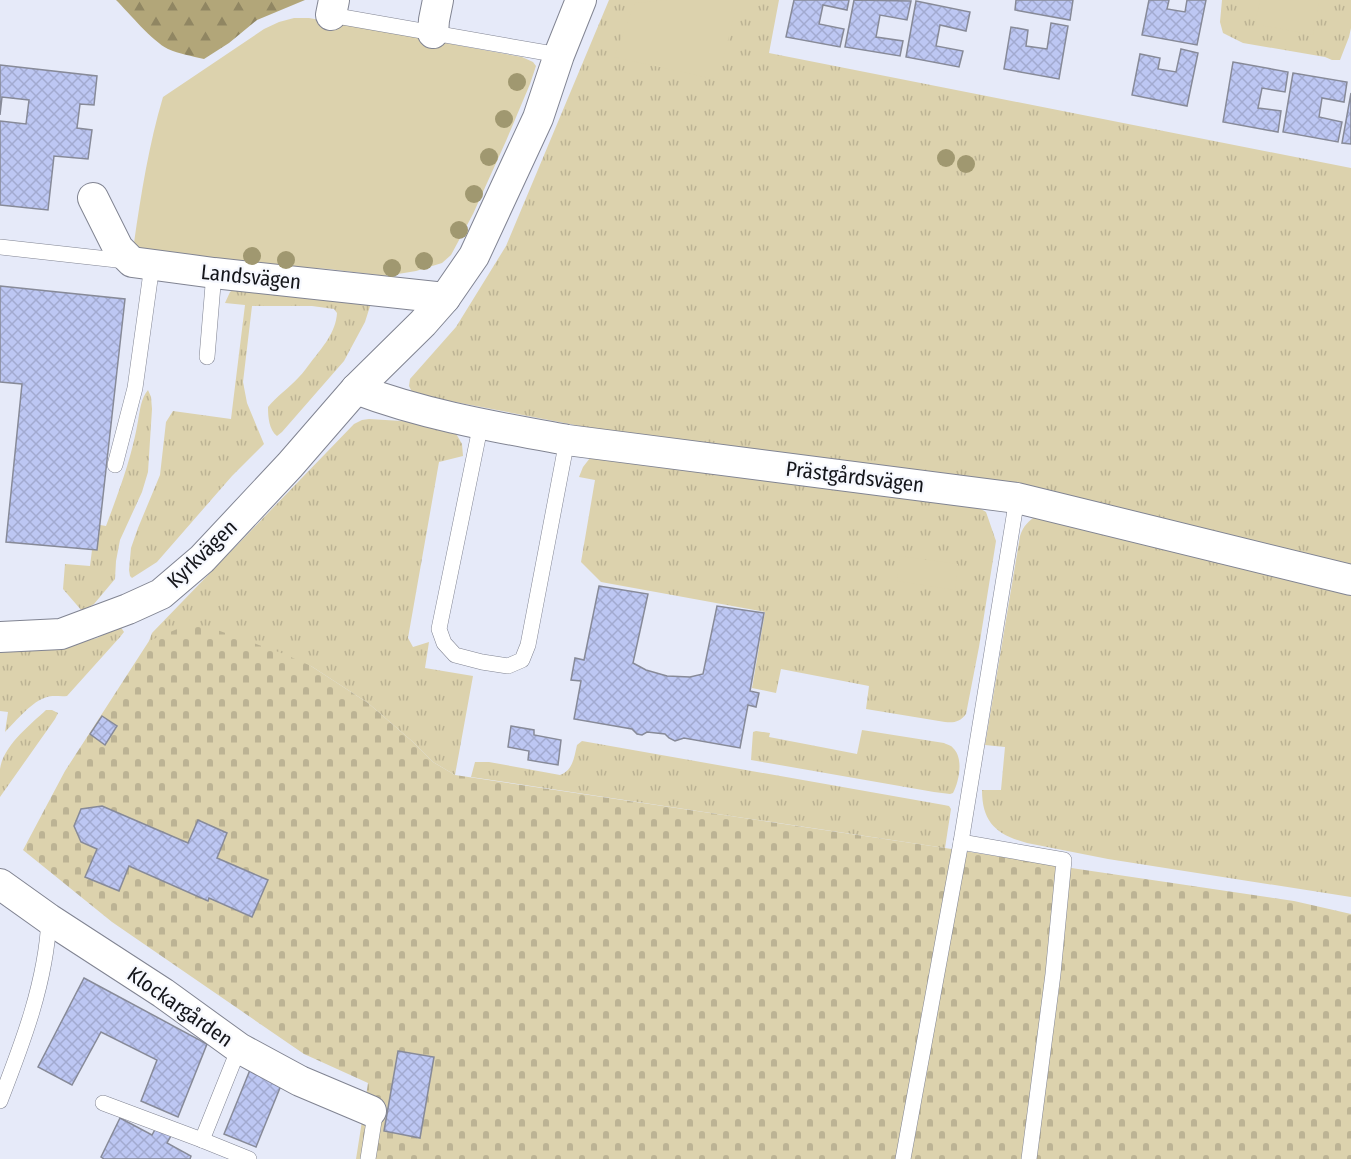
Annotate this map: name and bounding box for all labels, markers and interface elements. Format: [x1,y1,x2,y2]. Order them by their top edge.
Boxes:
street label: Landsvägen [200,259,302,295]
street label: Prästgårdsvägen [784,456,926,498]
street label: Kyrkvägen [161,514,243,594]
street label: Klockargården [122,961,238,1053]

